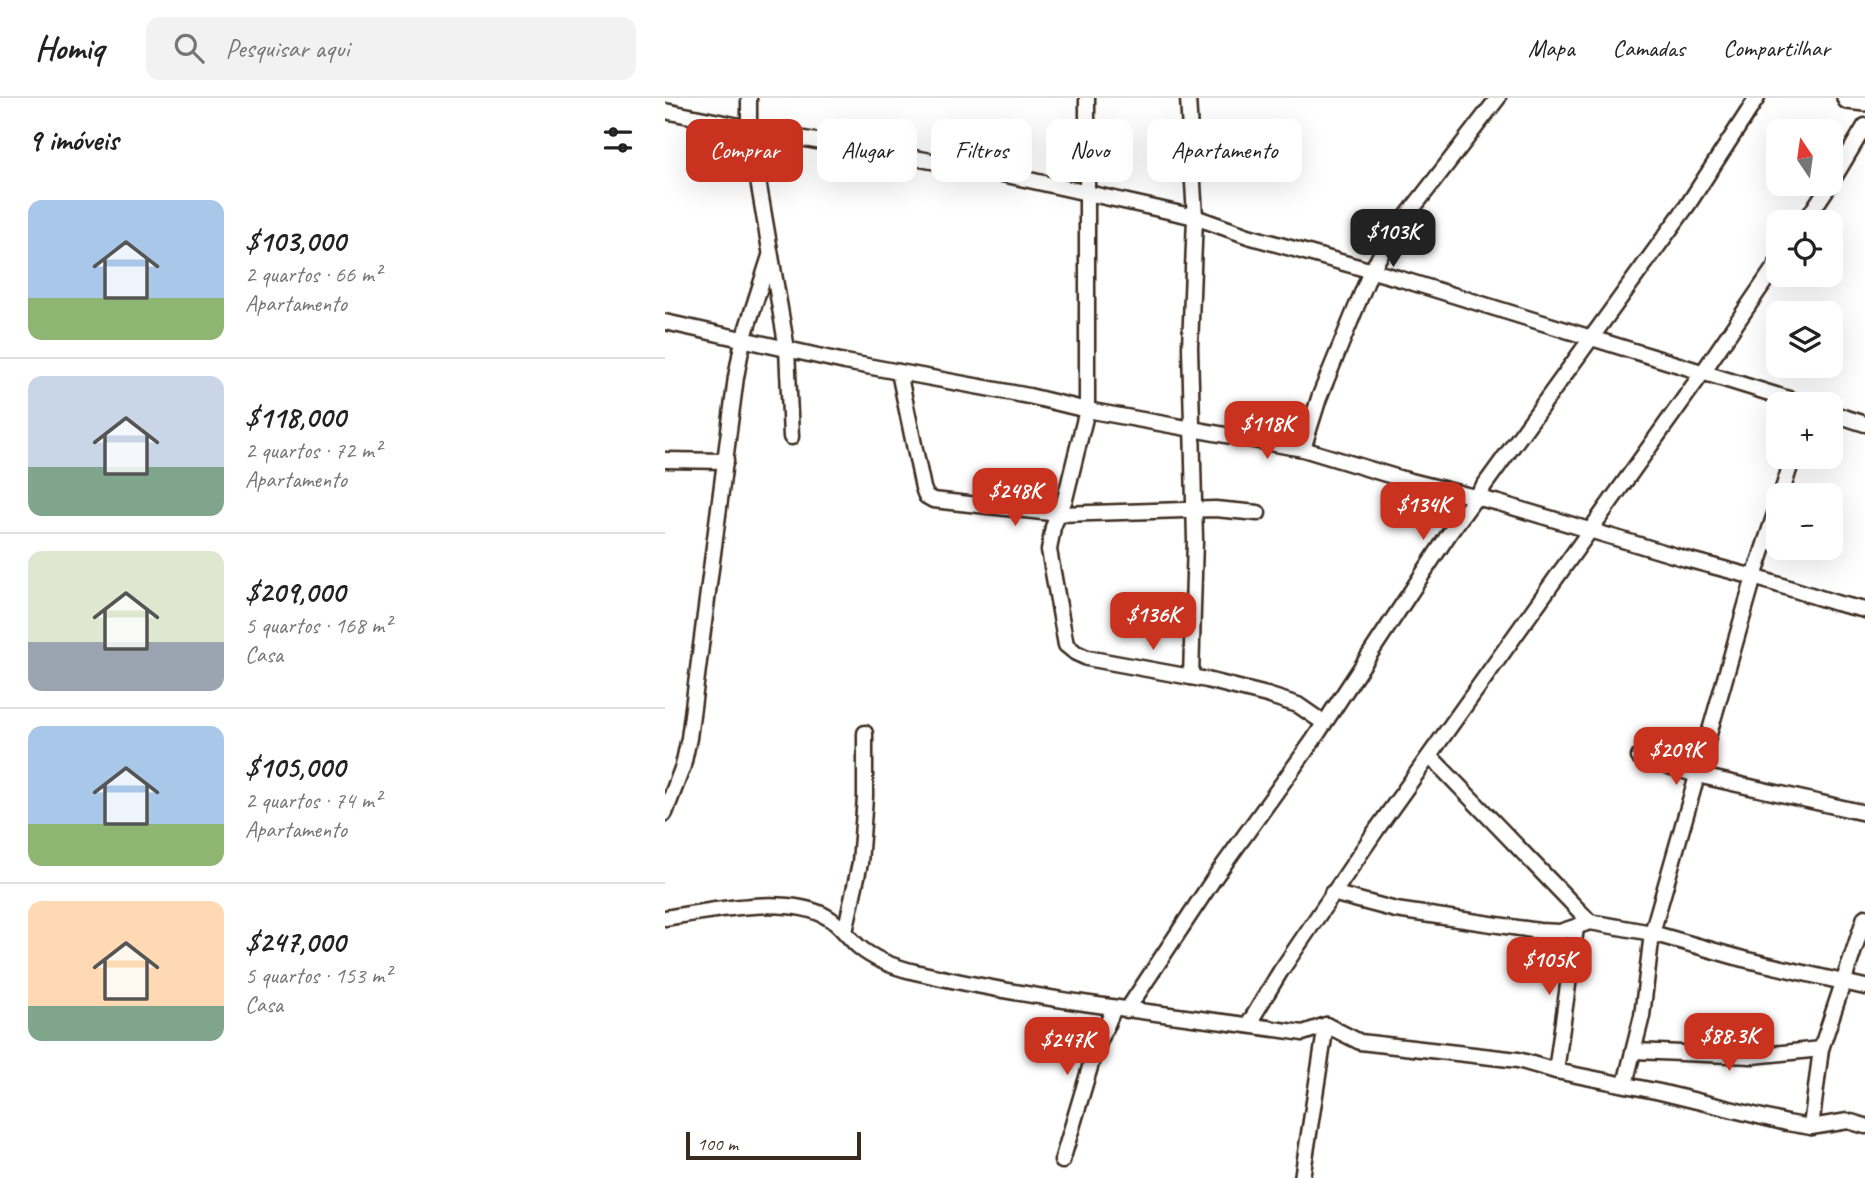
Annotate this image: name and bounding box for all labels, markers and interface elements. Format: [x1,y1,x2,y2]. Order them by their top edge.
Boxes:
search box [146,17,636,80]
text: Homiq [35,27,104,69]
icon: search [170,29,208,67]
text: Pesquisar aqui [226,32,349,65]
text: Mapa [1528,33,1575,63]
text: Camadas [1613,33,1685,63]
text: Compartilhar [1723,33,1830,63]
chip: Comprar [686,119,803,182]
chip: Alugar [817,119,917,182]
chip: Filtros [931,119,1032,182]
chip: Novo [1046,119,1133,182]
chip: Apartamento [1147,119,1302,182]
north arrow [1766,119,1843,196]
map controls [1766,119,1843,560]
text: 9 imóveis [28,121,118,159]
icon: filters [599,121,637,159]
pin: $103K [1344,209,1442,269]
button: locate [1766,210,1843,287]
text: $103K [1366,217,1420,246]
text: $103,000 [245,222,345,260]
icon: home [84,228,168,312]
text: 2 quartos · 66 m² [245,260,381,289]
text: Apartamento [245,289,347,318]
button: layers [1766,301,1843,378]
button: + [1766,392,1843,469]
text: $118,000 [245,398,345,436]
pin: $118K [1218,402,1316,461]
icon: home [84,404,168,488]
text: $118K [1240,409,1294,438]
text: 2 quartos · 72 m² [245,436,381,465]
text: Apartamento [245,465,347,494]
pin: $248K [966,468,1064,528]
text: $248K [988,476,1042,505]
pin: $134K [1374,482,1472,542]
button: − [1766,483,1843,560]
text: $134K [1396,490,1450,519]
text: $209,000 [245,573,345,611]
icon: home [84,579,168,663]
pin: $136K [1104,592,1202,652]
text: $136K [1126,600,1180,629]
text: 5 quartos · 168 m² [245,611,391,640]
text: Casa [245,640,283,669]
pin: $209K [1627,728,1725,787]
text: $209K [1650,735,1702,764]
text: $105,000 [245,748,345,786]
icon: home [84,754,168,838]
text: 2 quartos · 74 m² [245,786,381,815]
text: Apartamento [245,815,347,844]
text: $247,000 [245,923,345,961]
icon: home [84,929,168,1013]
pin: $105K [1500,937,1598,997]
text: $105K [1523,945,1575,974]
text: 5 quartos · 153 m² [245,961,391,990]
text: Casa [245,990,283,1019]
pin: $88.3K [1672,1014,1786,1073]
pin: $247K [1018,1018,1116,1077]
text: $88.3K [1700,1021,1758,1050]
text: $247K [1041,1025,1094,1054]
scale bar [686,1129,861,1161]
text: 100 m [697,1132,738,1156]

